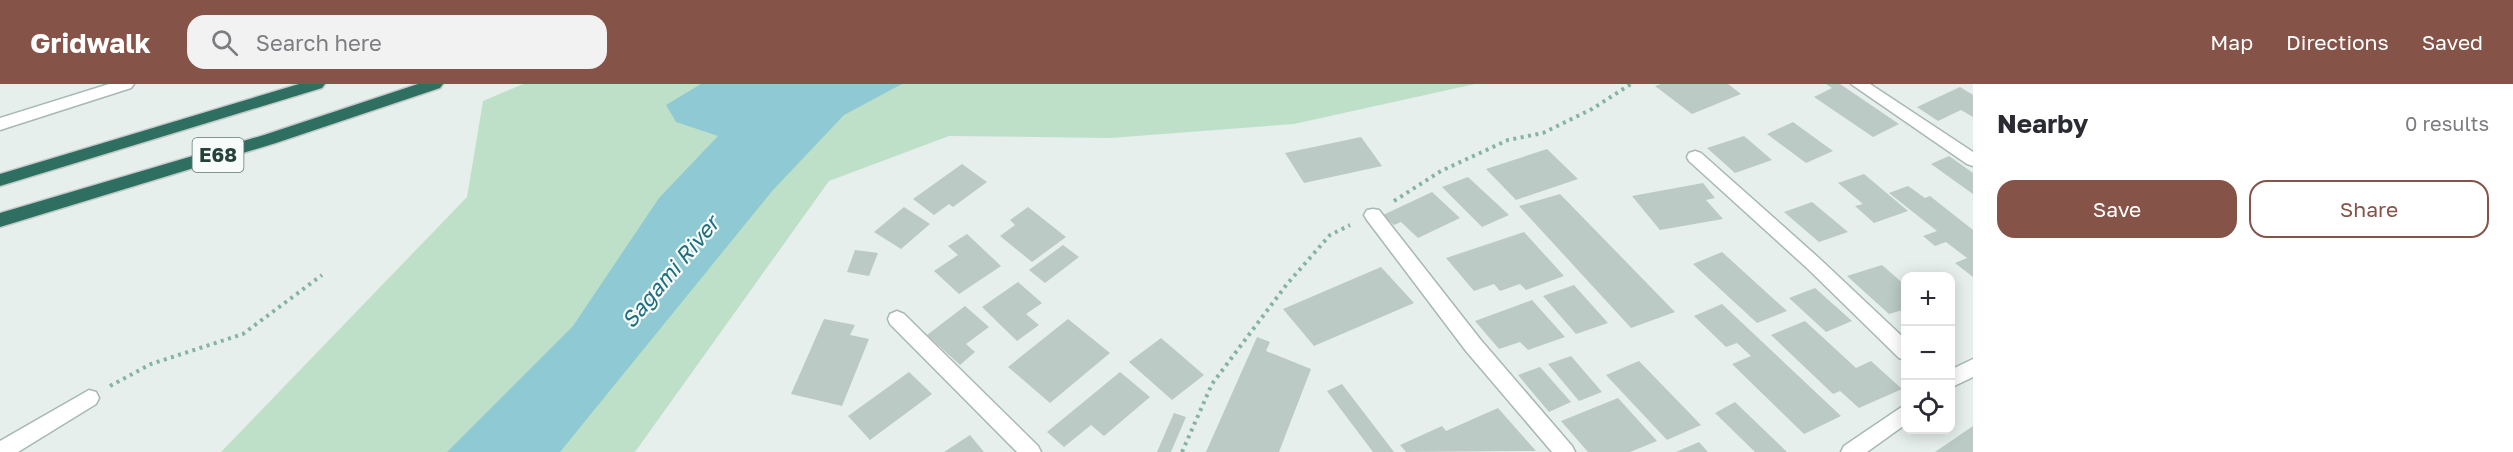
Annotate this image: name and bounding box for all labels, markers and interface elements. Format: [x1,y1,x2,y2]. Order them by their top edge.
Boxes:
search box [187,15,607,69]
text: Gridwalk [30,26,151,59]
icon: search [208,26,241,59]
text: Search here [256,29,382,56]
text: Map [2210,29,2253,55]
text: Directions [2286,29,2389,55]
text: Saved [2422,29,2483,55]
text: Nearby [1997,108,2088,139]
text: 0 results [2405,111,2489,135]
road number: E68 [192,138,244,172]
button: Save [1997,180,2237,238]
button: Share [2249,180,2489,238]
water label: Sagami River [615,208,726,333]
map controls [1901,272,1955,434]
button: + [1901,272,1955,326]
button: − [1901,326,1955,380]
button: locate [1901,380,1955,434]

